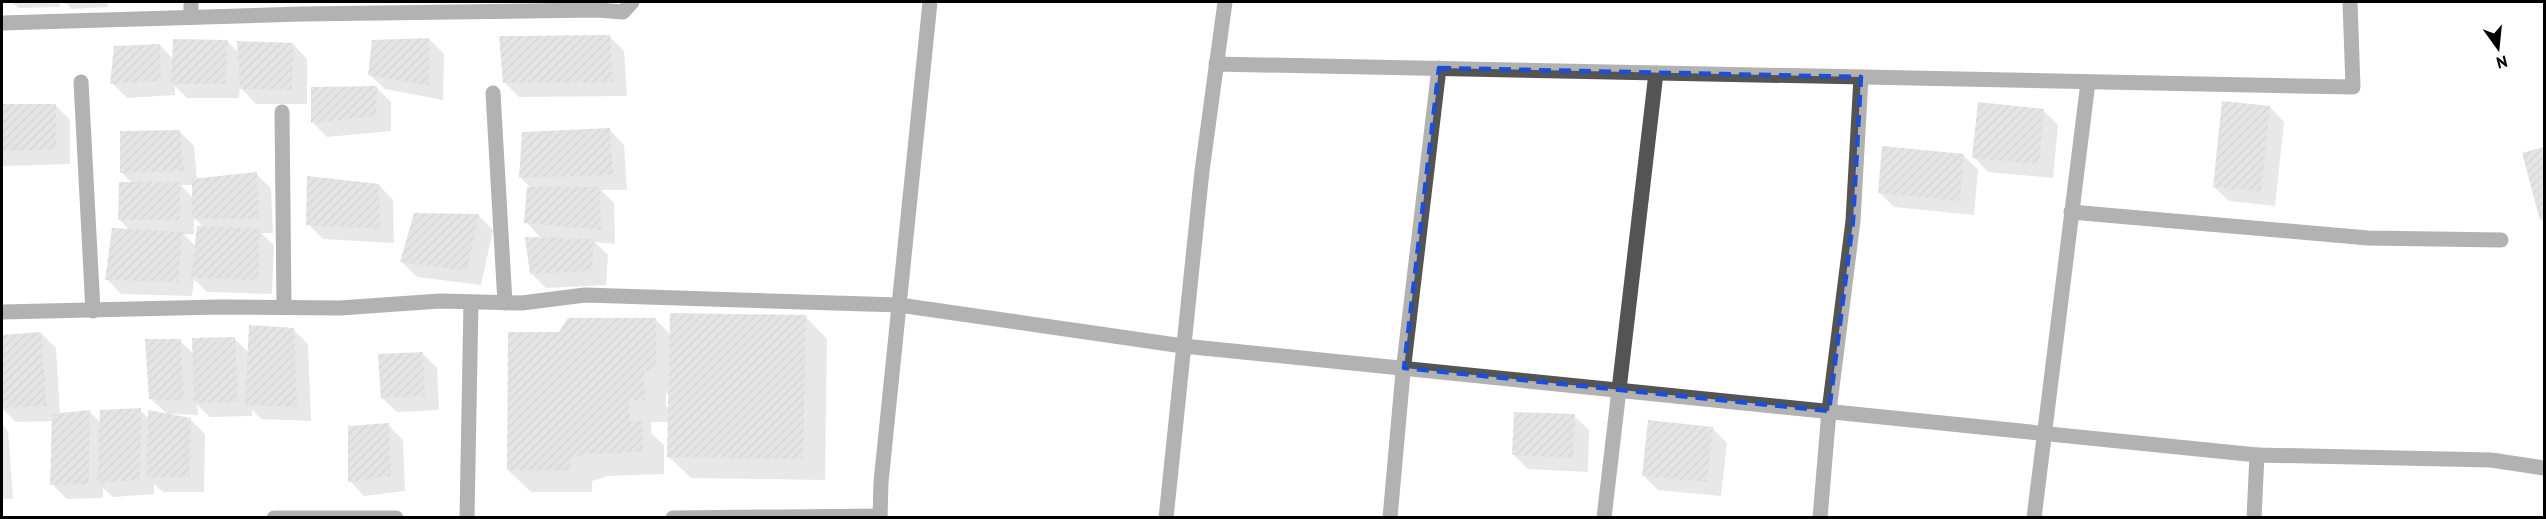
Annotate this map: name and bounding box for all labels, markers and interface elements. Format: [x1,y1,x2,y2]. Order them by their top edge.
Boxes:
north arrow [2468,18,2528,78]
text: N [2494,51,2510,74]

